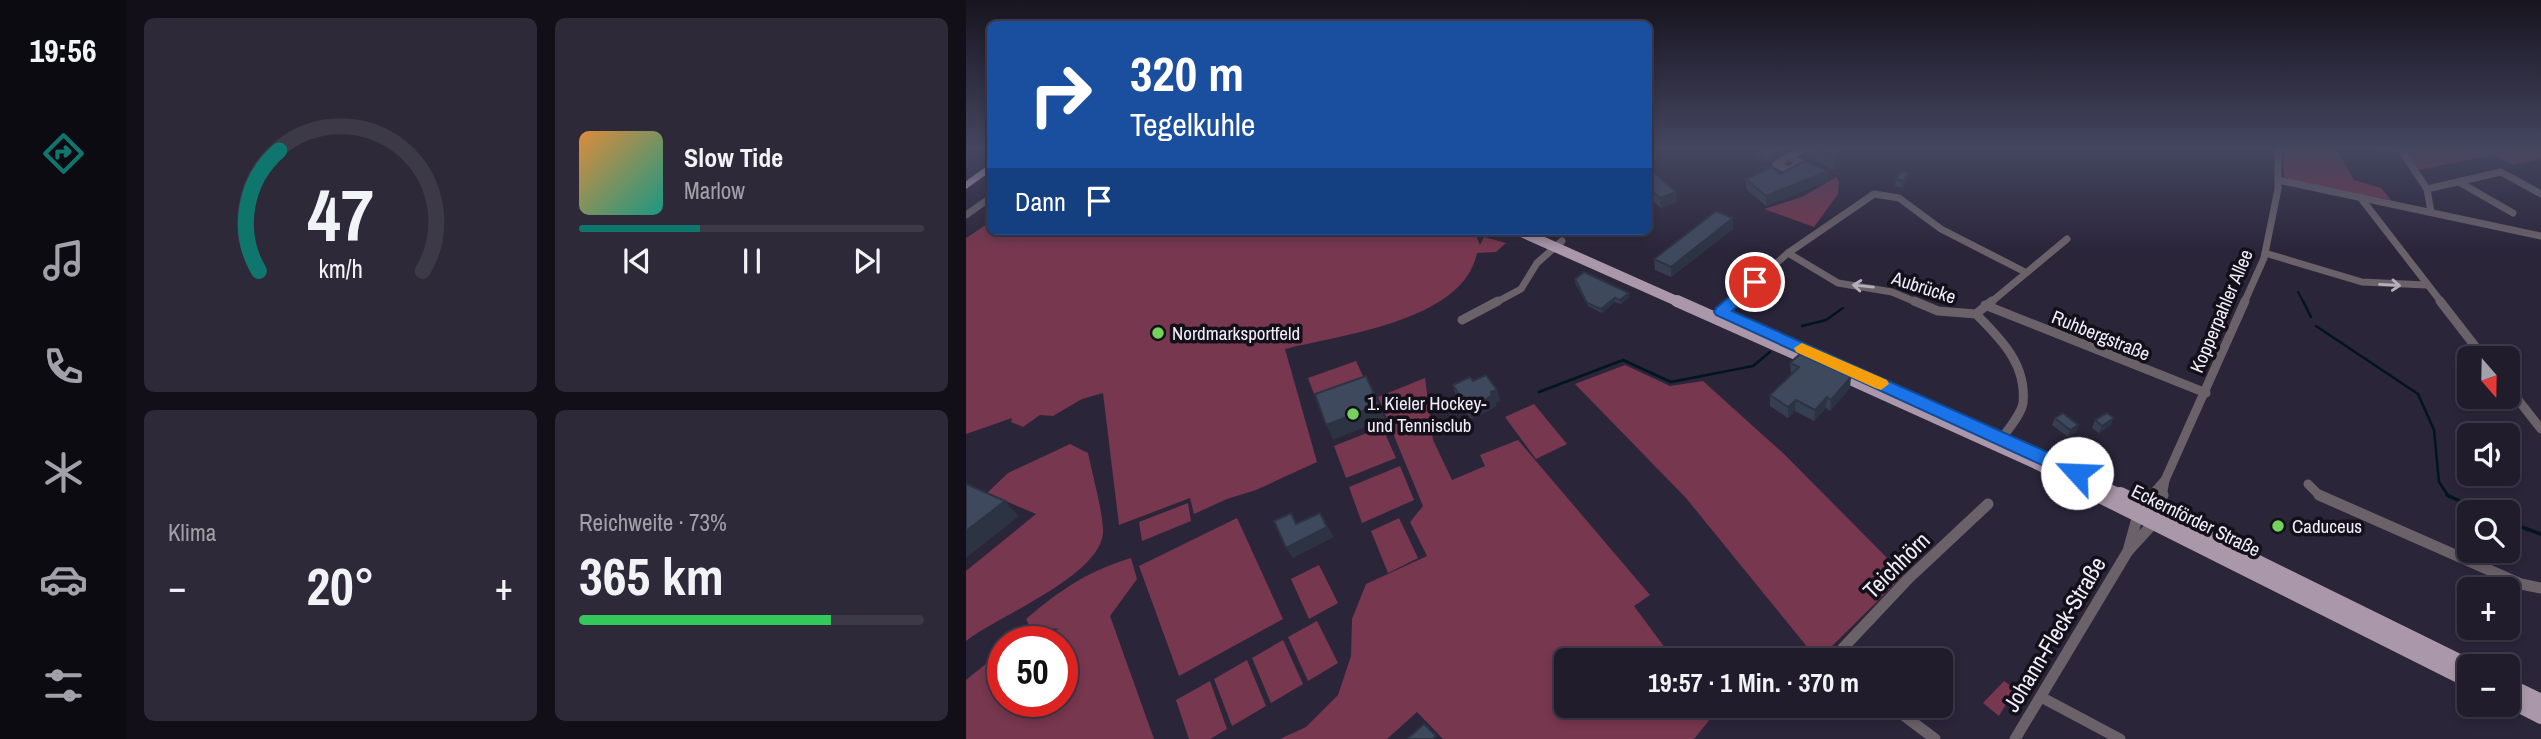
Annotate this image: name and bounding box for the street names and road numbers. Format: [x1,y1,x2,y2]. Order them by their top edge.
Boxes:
street label: Kopperpahler Allee [2183,245,2259,377]
street label: Aubrücke [1888,264,1959,310]
street label: Ruhbergstraße [2048,303,2154,367]
street label: Eckernförder Straße [2127,478,2265,562]
street label: Teichhörn [1856,525,1936,605]
street label: Johann-Fleck-Straße [1995,551,2113,717]

